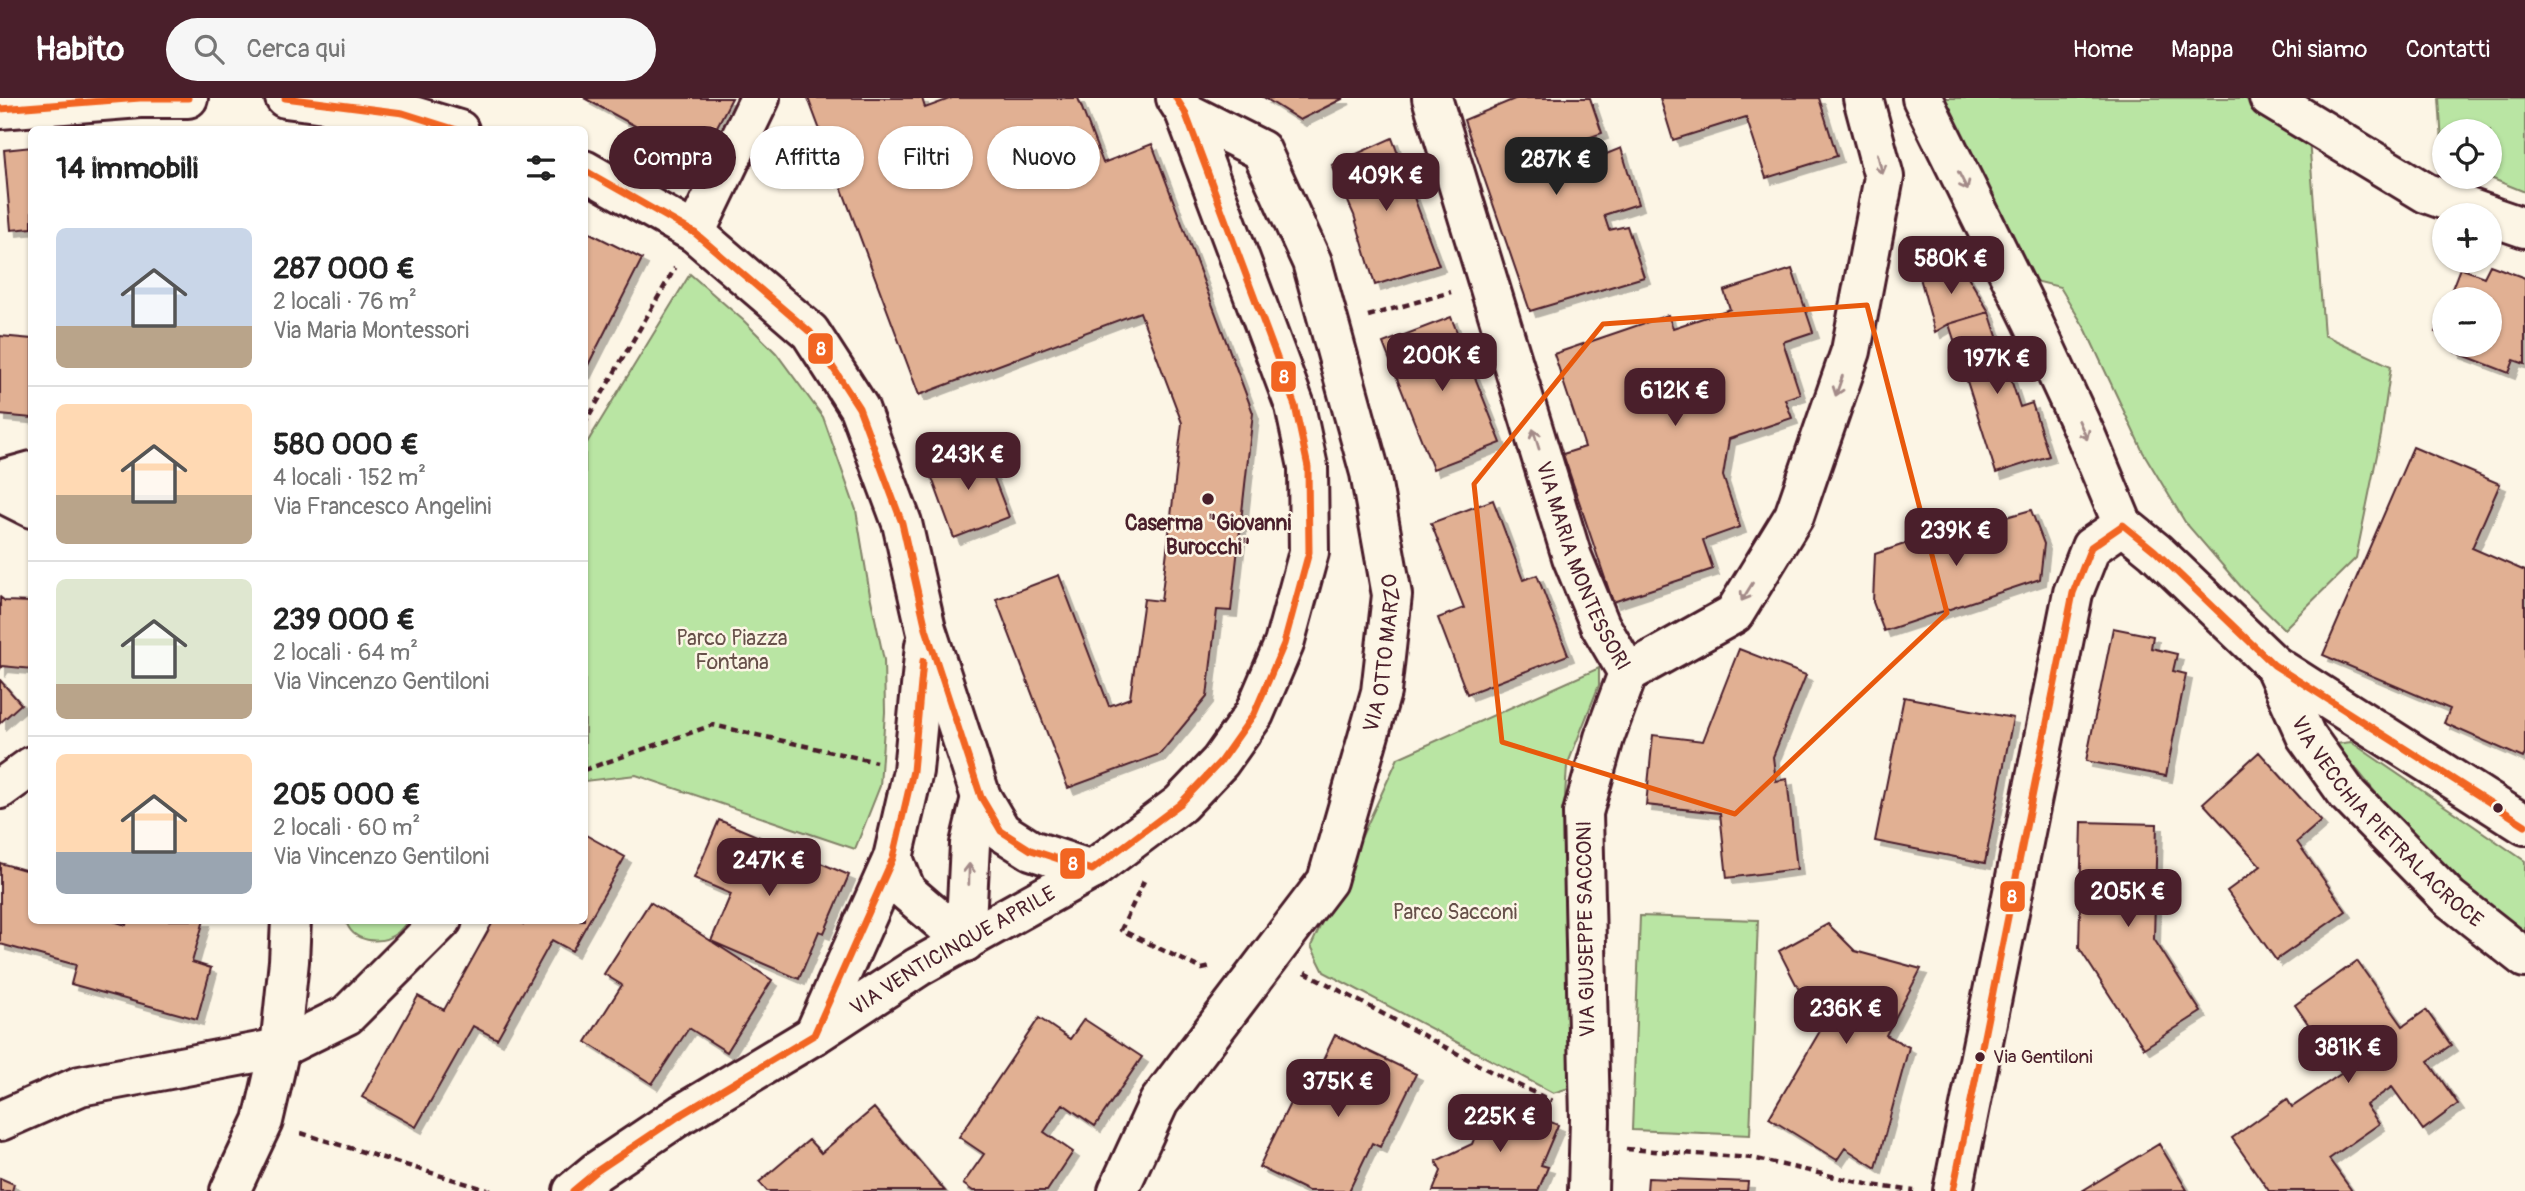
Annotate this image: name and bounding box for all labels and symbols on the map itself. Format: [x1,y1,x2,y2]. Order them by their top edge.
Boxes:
pin: 287K € [1499,138,1613,197]
one-way arrow [1874,152,1887,175]
pin: 409K € [1329,153,1443,213]
one-way arrow [1957,170,1971,191]
pin: 580K € [1894,236,2008,296]
line badge: 8 [807,332,834,365]
pin: 200K € [1385,334,1499,393]
pin: 197K € [1940,336,2054,396]
text: 8 [816,337,826,361]
line badge: 8 [1270,360,1297,393]
text: 8 [1279,365,1289,389]
pin: 612K € [1618,368,1732,428]
one-way arrow [1832,375,1844,397]
one-way arrow [2077,419,2090,440]
one-way arrow [1528,428,1541,450]
pin: 243K € [911,432,1025,492]
street label: VIA MARIA MONTESSORI [1530,458,1637,675]
marker: Caserma "Giovanni Burocchi" [1200,491,1216,507]
pin: 239K € [1899,508,2013,568]
place label: Caserma "Giovanni Burocchi" [1125,510,1291,561]
street label: VIA OTTO MARZO [1357,572,1406,735]
one-way arrow [1739,582,1753,602]
park label: Parco Piazza Fontana [676,625,788,676]
street label: VIA VECCHIA PIETRALACROCE [2285,712,2489,934]
unlabelled marker [2491,801,2505,815]
street label: VIA GIUSEPPE SACCONI [1571,820,1601,1038]
pin: 247K € [712,838,826,898]
line badge: 8 [1059,847,1086,880]
text: 8 [1068,852,1078,876]
one-way arrow [963,863,976,886]
pin: 205K € [2071,870,2185,929]
street label: VIA VENTICINQUE APRILE [845,880,1060,1021]
line badge: 8 [1999,880,2026,913]
text: 8 [2007,885,2017,909]
park label: Parco Sacconi [1393,899,1518,926]
pin: 236K € [1789,986,1903,1046]
pin: 381K € [2291,1026,2405,1085]
place label: Via Gentiloni [1993,1045,2093,1069]
marker: Via Gentiloni [1973,1050,1987,1064]
pin: 375K € [1281,1060,1395,1119]
pin: 225K € [1443,1094,1557,1154]

